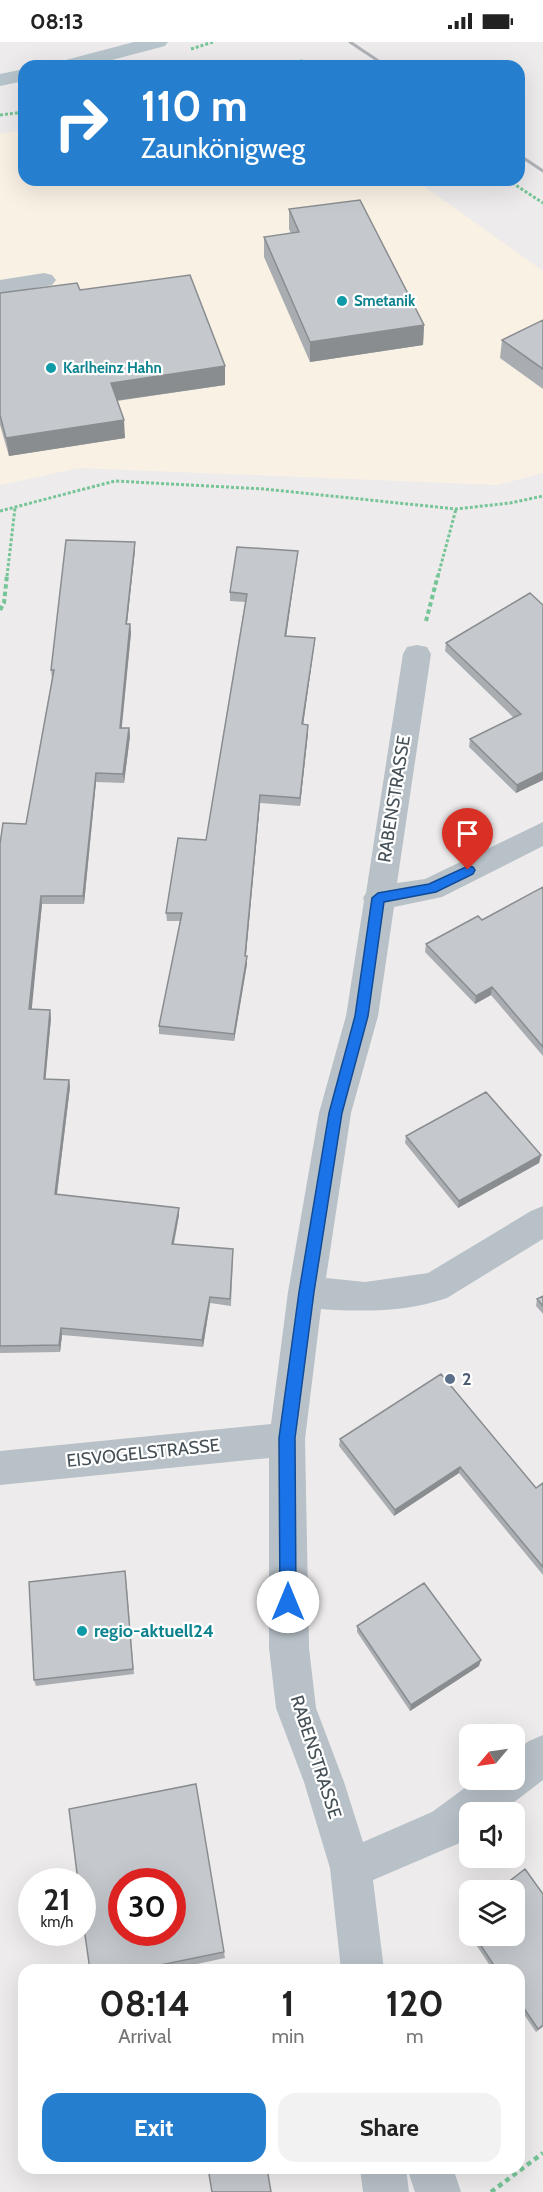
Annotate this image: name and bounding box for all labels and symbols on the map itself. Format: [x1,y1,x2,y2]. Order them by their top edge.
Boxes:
place label: Smetanik [354,292,416,310]
marker: Smetanik [335,294,349,308]
place label: Karlheinz Hahn [63,359,162,377]
marker: Karlheinz Hahn [44,361,58,375]
street label: RABENSTRASSE [373,734,415,864]
pin [442,808,493,870]
place label: 2 [462,1368,472,1390]
marker: 2 [443,1372,457,1386]
street label: EISVOGELSTRASSE [65,1434,221,1472]
position arrow [256,1570,320,1634]
place label: regio-aktuell24 [94,1620,214,1642]
marker: regio-aktuell24 [75,1624,89,1638]
street label: RABENSTRASSE [286,1693,346,1821]
north arrow [459,1724,525,1790]
speed limit sign: 30 [108,1868,186,1946]

